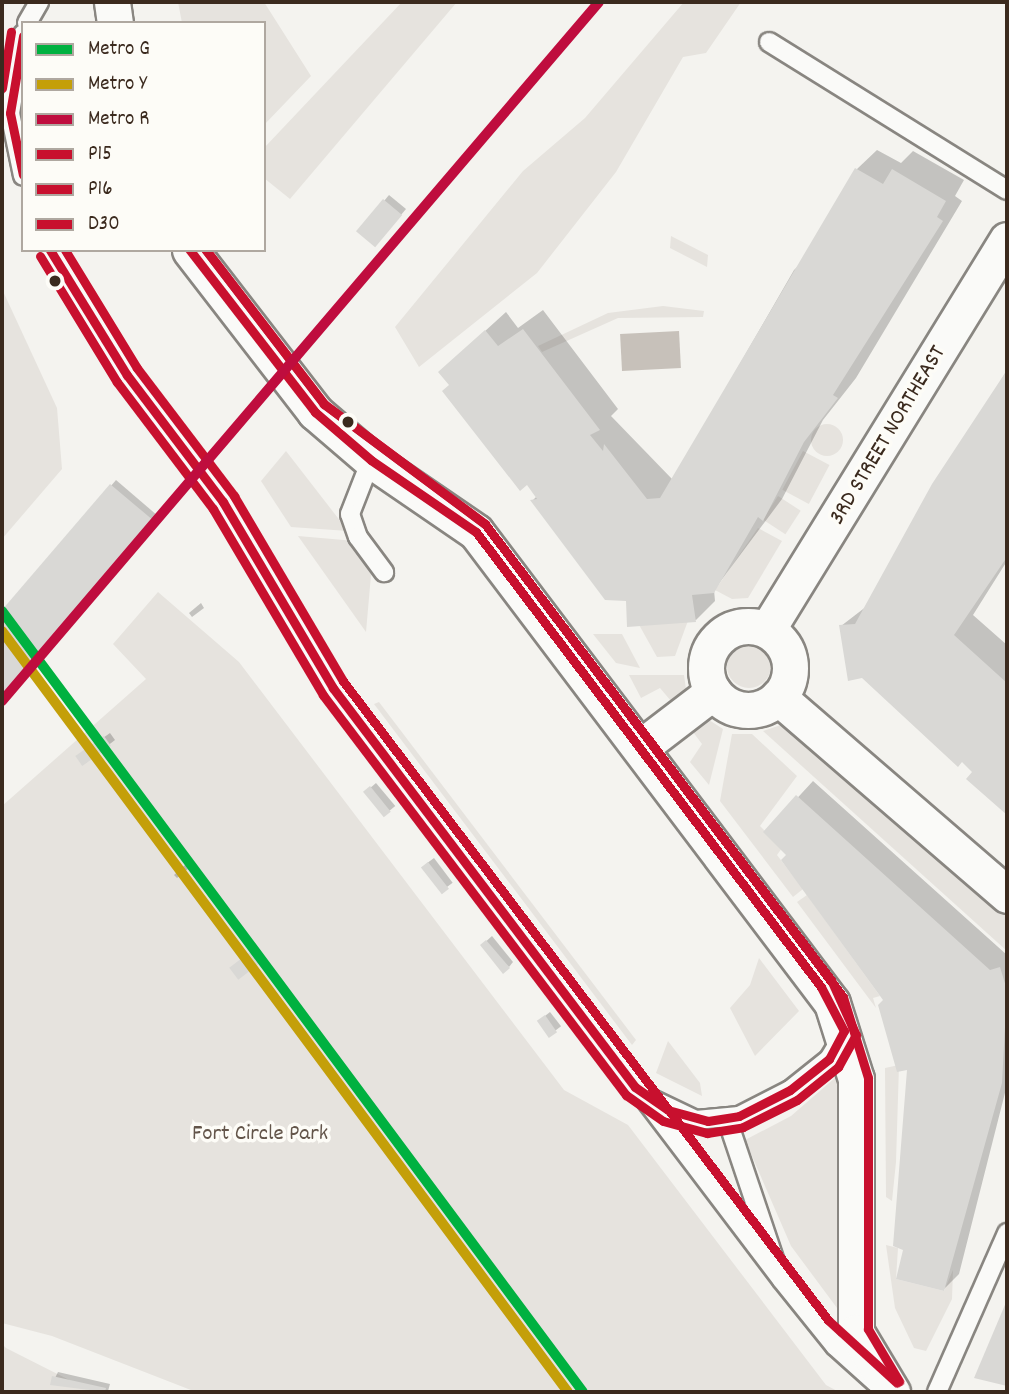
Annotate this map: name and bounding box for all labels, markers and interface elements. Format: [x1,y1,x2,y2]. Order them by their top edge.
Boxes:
legend [21,21,266,252]
text: Metro G [88,35,150,65]
text: Metro Y [88,70,147,100]
text: Metro R [88,105,149,135]
text: P15 [88,140,112,170]
text: P16 [88,175,112,205]
text: D30 [88,210,120,240]
unlabelled marker [48,274,62,288]
street label: 3RD STREET NORTHEAST [825,342,953,530]
unlabelled marker [341,415,355,429]
park label: Fort Circle Park [192,1121,328,1149]

